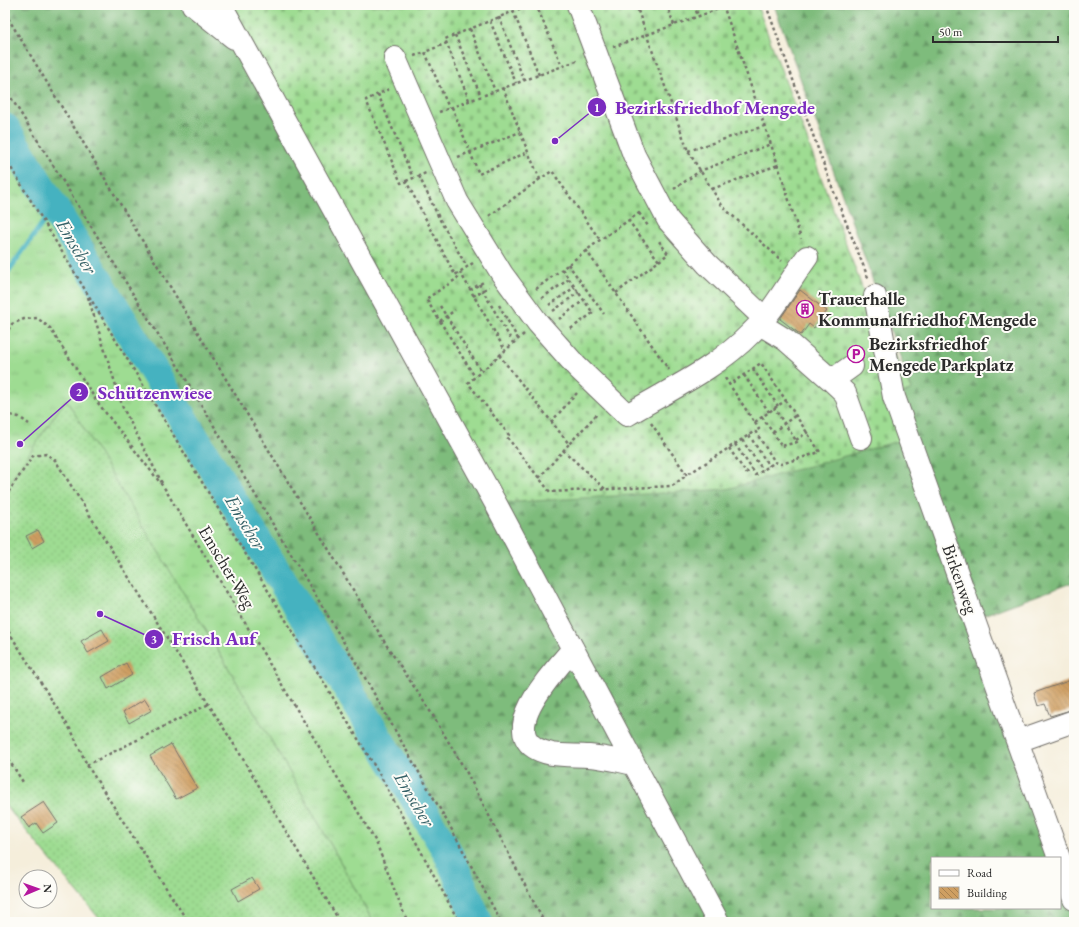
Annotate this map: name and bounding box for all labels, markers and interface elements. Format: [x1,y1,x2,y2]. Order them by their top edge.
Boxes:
scale bar [933,18,1058,44]
text: 50 m [939,24,963,40]
callout: Bezirksfriedhof Mengede [587,92,823,123]
text: Bezirksfriedhof Mengede [615,95,815,120]
text: 1 [594,100,600,116]
water label: Emscher [50,213,103,279]
place label: Trauerhalle Kommunalfriedhof Mengede [818,287,1037,331]
building icon: Trauerhalle Kommunalfriedhof Mengede [795,299,815,319]
place label: Bezirksfriedhof Mengede Parkplatz [869,332,1014,376]
parking icon: Bezirksfriedhof Mengede Parkplatz [846,344,866,364]
callout: Schützenwiese [69,377,220,408]
text: Schützenwiese [98,380,212,405]
text: 2 [76,384,83,400]
water label: Emscher [219,489,272,555]
street label: Emscher-Weg [194,521,261,613]
street label: Birkenweg [937,541,984,617]
callout: Frisch Auf [144,623,264,654]
text: Frisch Auf [172,626,258,651]
text: 3 [151,631,157,647]
water label: Emscher [388,766,441,832]
legend [931,857,1061,909]
text: Road [967,865,993,881]
north arrow [18,869,58,909]
text: N [41,884,55,893]
text: Building [967,885,1008,901]

